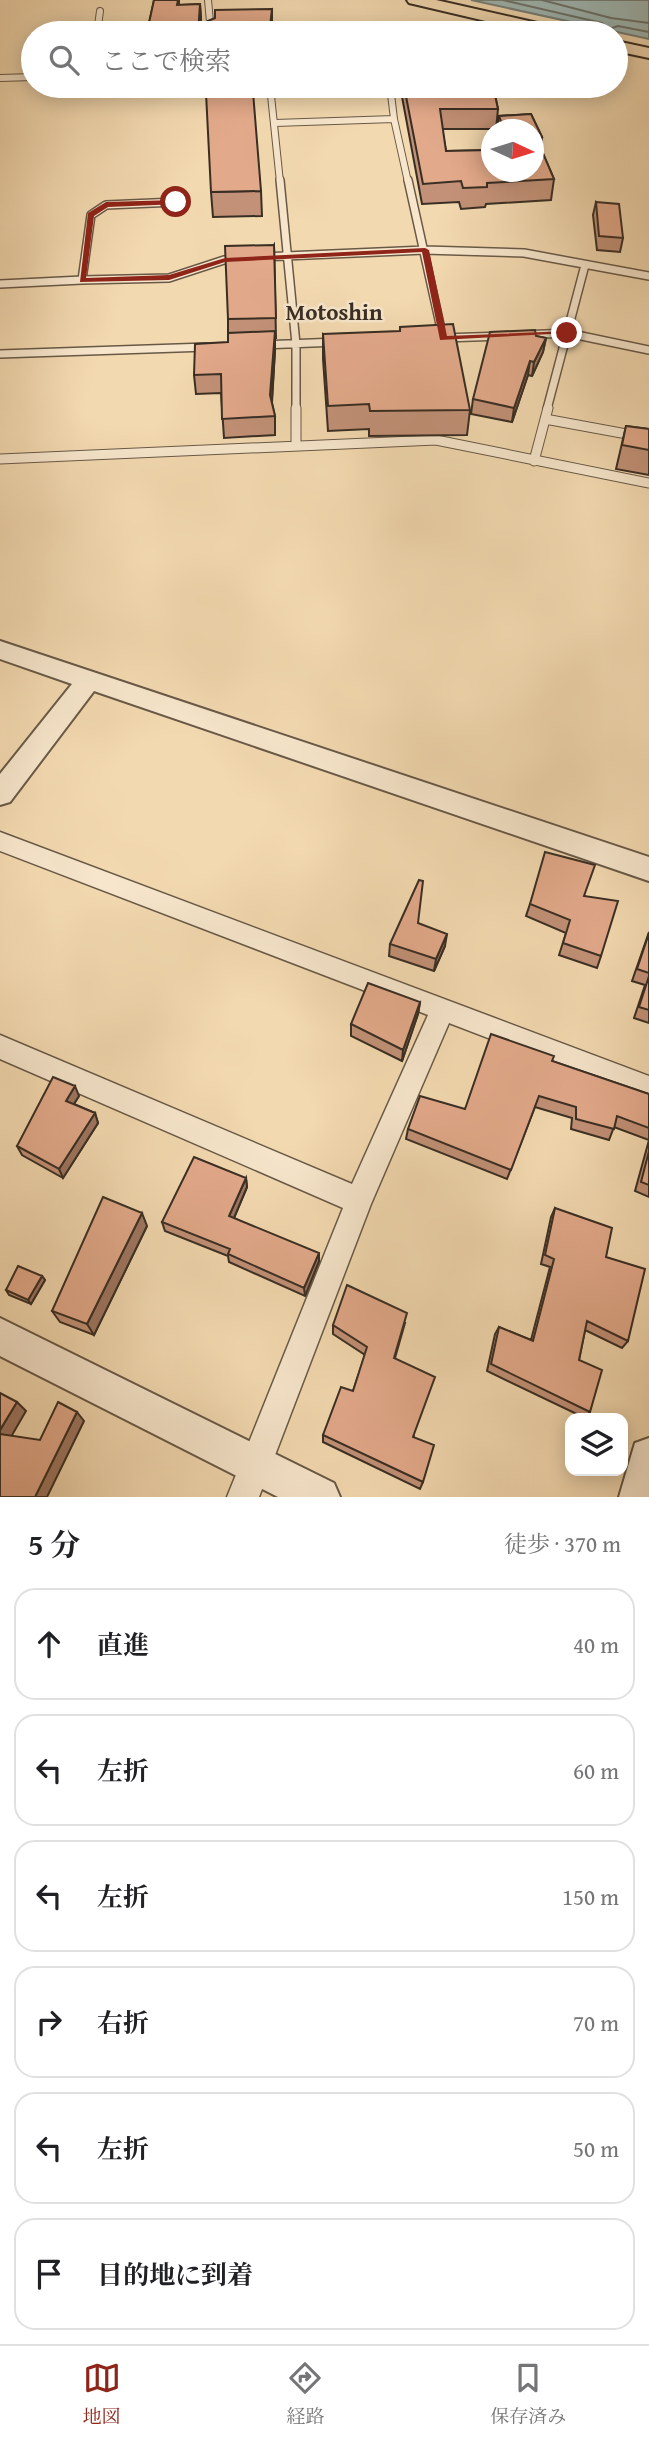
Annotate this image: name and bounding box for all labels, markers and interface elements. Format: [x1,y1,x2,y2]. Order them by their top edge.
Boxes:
search box [21,21,628,98]
icon: search [45,41,83,79]
text: ここで検索 [101,41,231,80]
north arrow [481,119,544,182]
route start [160,186,191,217]
district label: Motoshin [285,295,383,328]
route end [551,317,582,348]
map controls [565,1413,628,1476]
button: layers [565,1413,628,1476]
text: 5 分 [28,1522,80,1566]
text: 徒歩 · 370 m [504,1527,621,1560]
icon: ahead [30,1625,68,1663]
text: 直進 [97,1625,149,1664]
text: 40 m [573,1628,619,1661]
icon: left [30,1751,68,1789]
text: 左折 [97,1751,149,1790]
text: 60 m [573,1754,619,1787]
icon: left [30,1877,68,1915]
text: 左折 [97,1877,149,1916]
text: 150 m [562,1880,619,1913]
icon: right [30,2003,68,2041]
text: 右折 [97,2003,149,2042]
text: 70 m [573,2006,619,2039]
icon: left [30,2129,68,2167]
text: 左折 [97,2129,149,2168]
text: 50 m [573,2132,619,2165]
icon: arrive [30,2255,68,2293]
text: 目的地に到着 [97,2255,253,2294]
tab: 地図 [83,2359,121,2430]
tab: 経路 [286,2359,324,2430]
tab: 保存済み [490,2359,566,2430]

